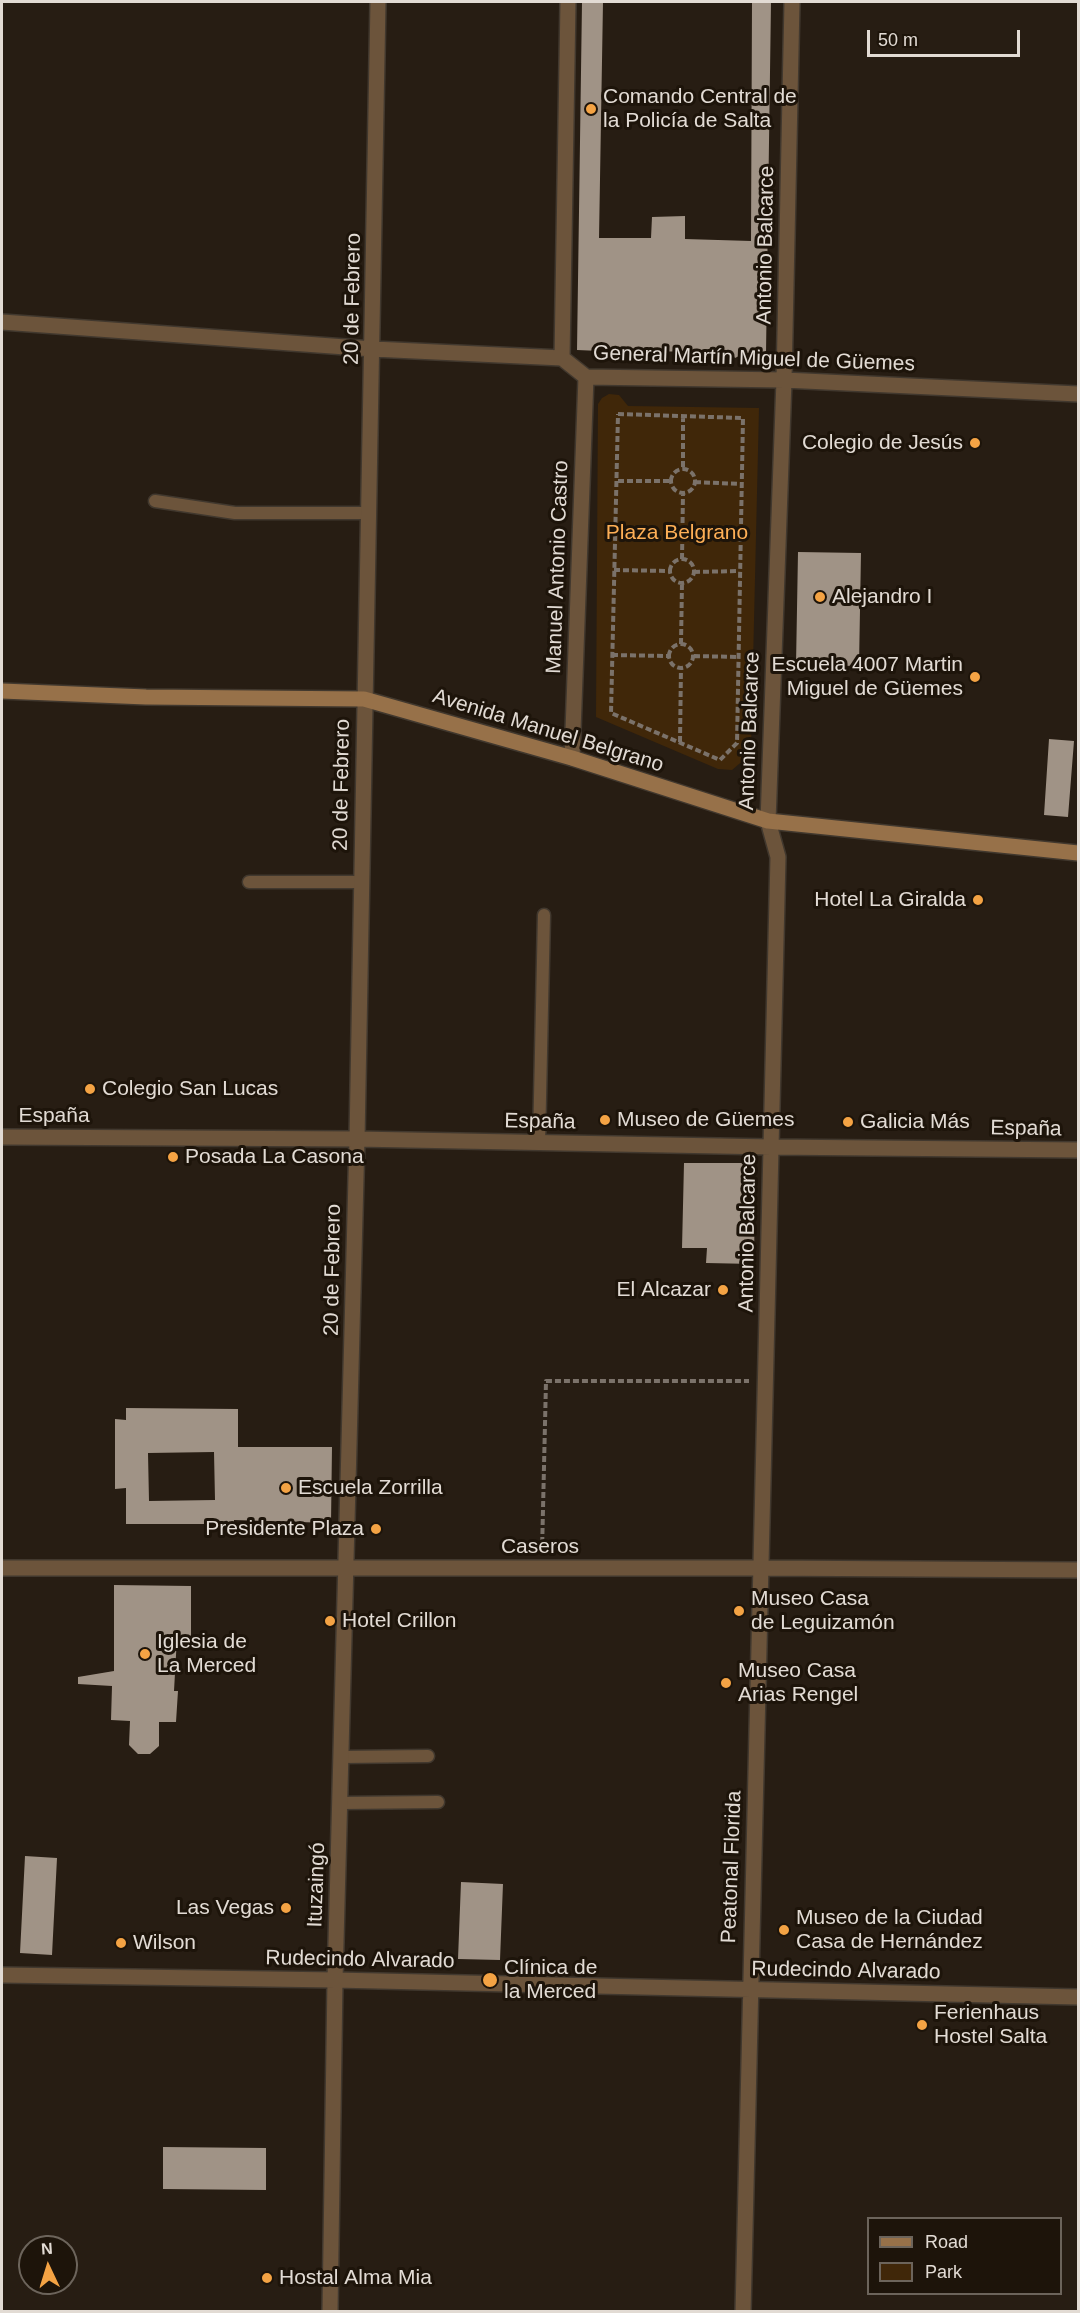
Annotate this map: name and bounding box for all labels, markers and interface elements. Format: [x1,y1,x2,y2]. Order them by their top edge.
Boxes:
scale bar [870,18,1023,56]
text: 50 m [878,30,918,50]
place label: Comando Central de la Policía de Salta [603,84,797,134]
marker: Comando Central de la Policía de Salta [584,102,598,116]
street label: Antonio Balcarce [752,165,780,325]
street label: 20 de Febrero [339,233,367,365]
street label: General Martín Miguel de Güemes [593,341,915,377]
place label: Colegio de Jesús [802,430,963,456]
marker: Colegio de Jesús [968,436,982,450]
street label: Manuel Antonio Castro [542,460,574,674]
park label: Plaza Belgrano [606,520,748,546]
place label: Alejandro I [832,584,932,610]
marker: Alejandro I [813,590,827,604]
street label: Antonio Balcarce [735,651,765,811]
place label: Escuela 4007 Martin Miguel de Güemes [772,652,963,702]
marker: Escuela 4007 Martin Miguel de Güemes [968,670,982,684]
street label: Avenida Manuel Belgrano [430,684,666,778]
street label: 20 de Febrero [328,719,356,851]
place label: Hotel La Giralda [814,887,966,913]
marker: Hotel La Giralda [971,893,985,907]
place label: Colegio San Lucas [102,1076,278,1102]
marker: Colegio San Lucas [83,1082,97,1096]
street label: España [18,1103,90,1129]
place label: Museo de Güemes [617,1107,794,1133]
street label: España [504,1109,576,1135]
place label: Galicia Más [860,1109,970,1135]
marker: Museo de Güemes [598,1113,612,1127]
marker: Galicia Más [841,1115,855,1129]
street label: España [990,1116,1062,1142]
place label: Posada La Casona [185,1144,364,1170]
marker: Posada La Casona [166,1150,180,1164]
street label: Antonio Balcarce [734,1153,762,1313]
street label: 20 de Febrero [319,1204,347,1336]
place label: El Alcazar [616,1277,711,1303]
marker: El Alcazar [716,1283,730,1297]
place label: Escuela Zorrilla [298,1475,443,1501]
marker: Escuela Zorrilla [279,1481,293,1495]
place label: Presidente Plaza [205,1516,364,1542]
marker: Presidente Plaza [369,1522,383,1536]
street label: Caseros [501,1534,579,1560]
place label: Museo Casa de Leguizamón [751,1586,895,1636]
marker: Museo Casa de Leguizamón [732,1604,746,1618]
place label: Hotel Crillon [342,1608,456,1634]
marker: Hotel Crillon [323,1614,337,1628]
place label: Iglesia de La Merced [157,1629,256,1679]
marker: Iglesia de La Merced [138,1647,152,1661]
place label: Museo Casa Arias Rengel [738,1658,858,1708]
marker: Museo Casa Arias Rengel [719,1676,733,1690]
street label: Peatonal Florida [717,1790,747,1944]
street label: Ituzaingó [303,1842,331,1928]
place label: Las Vegas [176,1895,274,1921]
marker: Las Vegas [279,1901,293,1915]
place label: Museo de la Ciudad Casa de Hernández [796,1905,983,1955]
marker: Museo de la Ciudad Casa de Hernández [777,1923,791,1937]
place label: Wilson [133,1930,196,1956]
marker: Wilson [114,1936,128,1950]
street label: Rudecindo Alvarado [265,1946,455,1974]
place label: Clínica de la Merced [504,1955,597,2005]
street label: Rudecindo Alvarado [751,1957,941,1985]
marker: Clínica de la Merced [481,1971,499,1989]
place label: Ferienhaus Hostel Salta [934,2000,1047,2050]
marker: Ferienhaus Hostel Salta [915,2018,929,2032]
legend [867,2217,1062,2295]
text: Road [925,2232,968,2252]
north arrow [18,2235,78,2295]
text: N [40,2240,53,2257]
text: Park [925,2262,962,2282]
place label: Hostal Alma Mia [279,2265,432,2291]
marker: Hostal Alma Mia [260,2271,274,2285]

